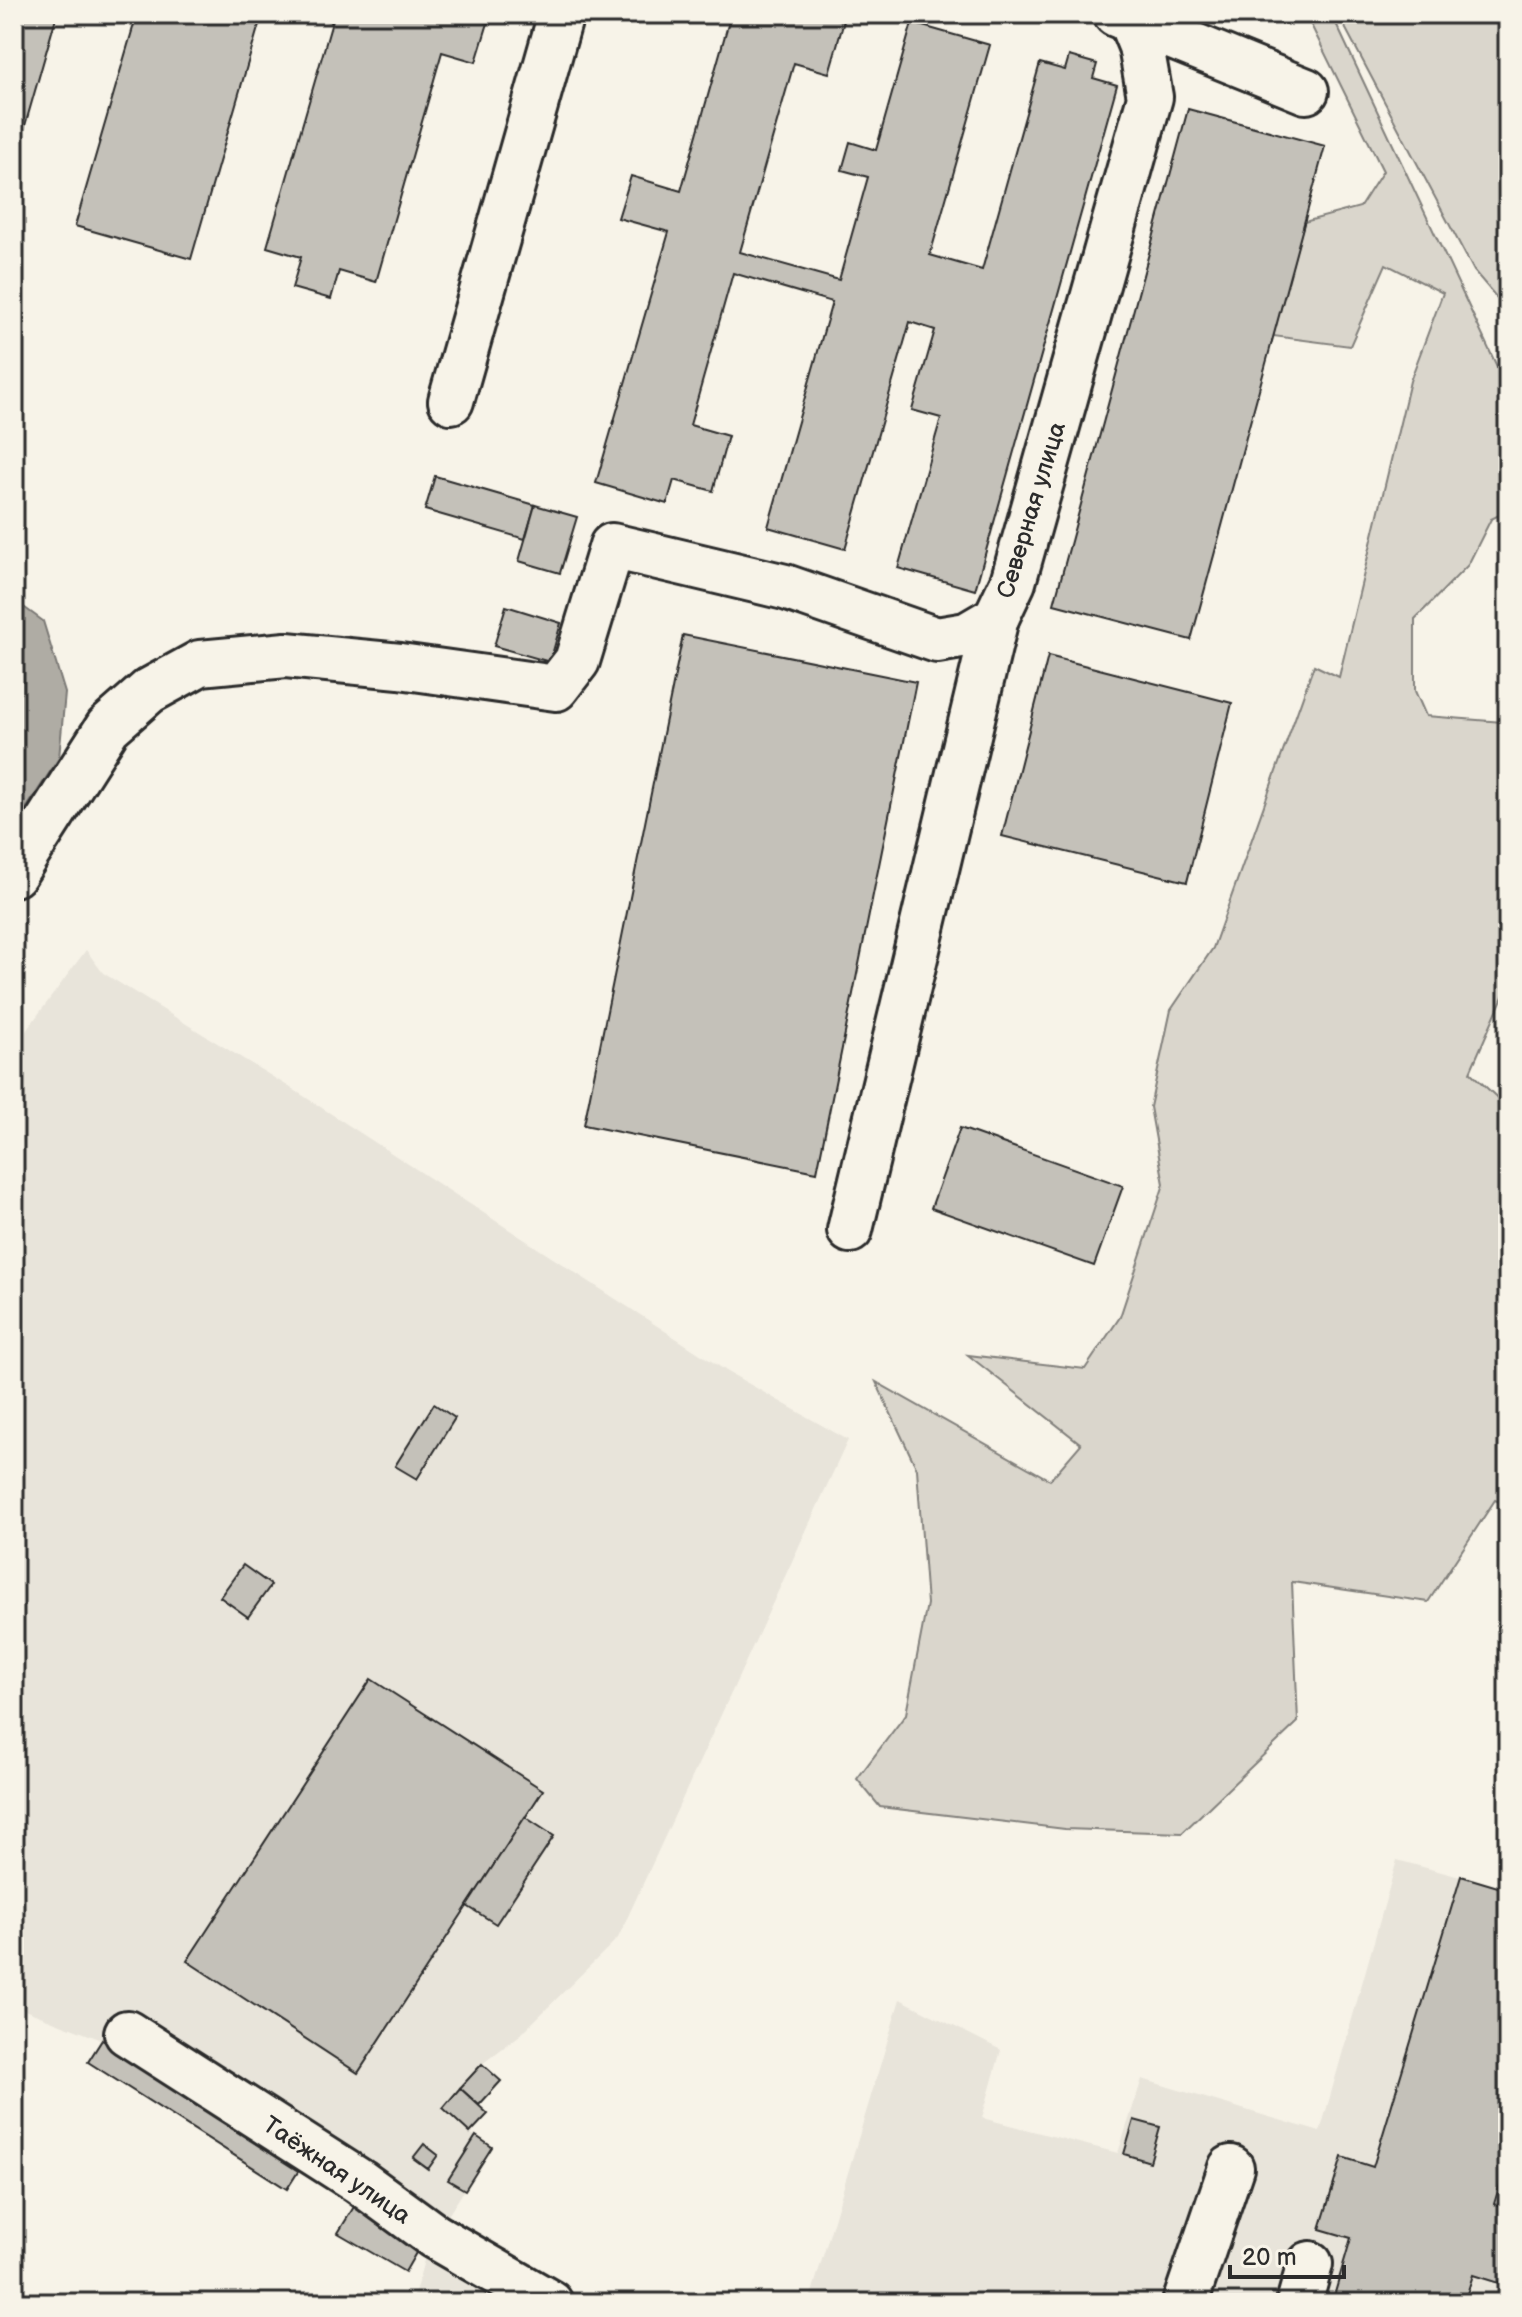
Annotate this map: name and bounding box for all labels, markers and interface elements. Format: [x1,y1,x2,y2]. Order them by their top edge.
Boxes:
street label: Северная улица [991,418,1072,602]
street label: Таёжная улица [257,2110,416,2231]
scale bar [1230,2229,1344,2279]
text: 20 m [1242,2243,1297,2272]

